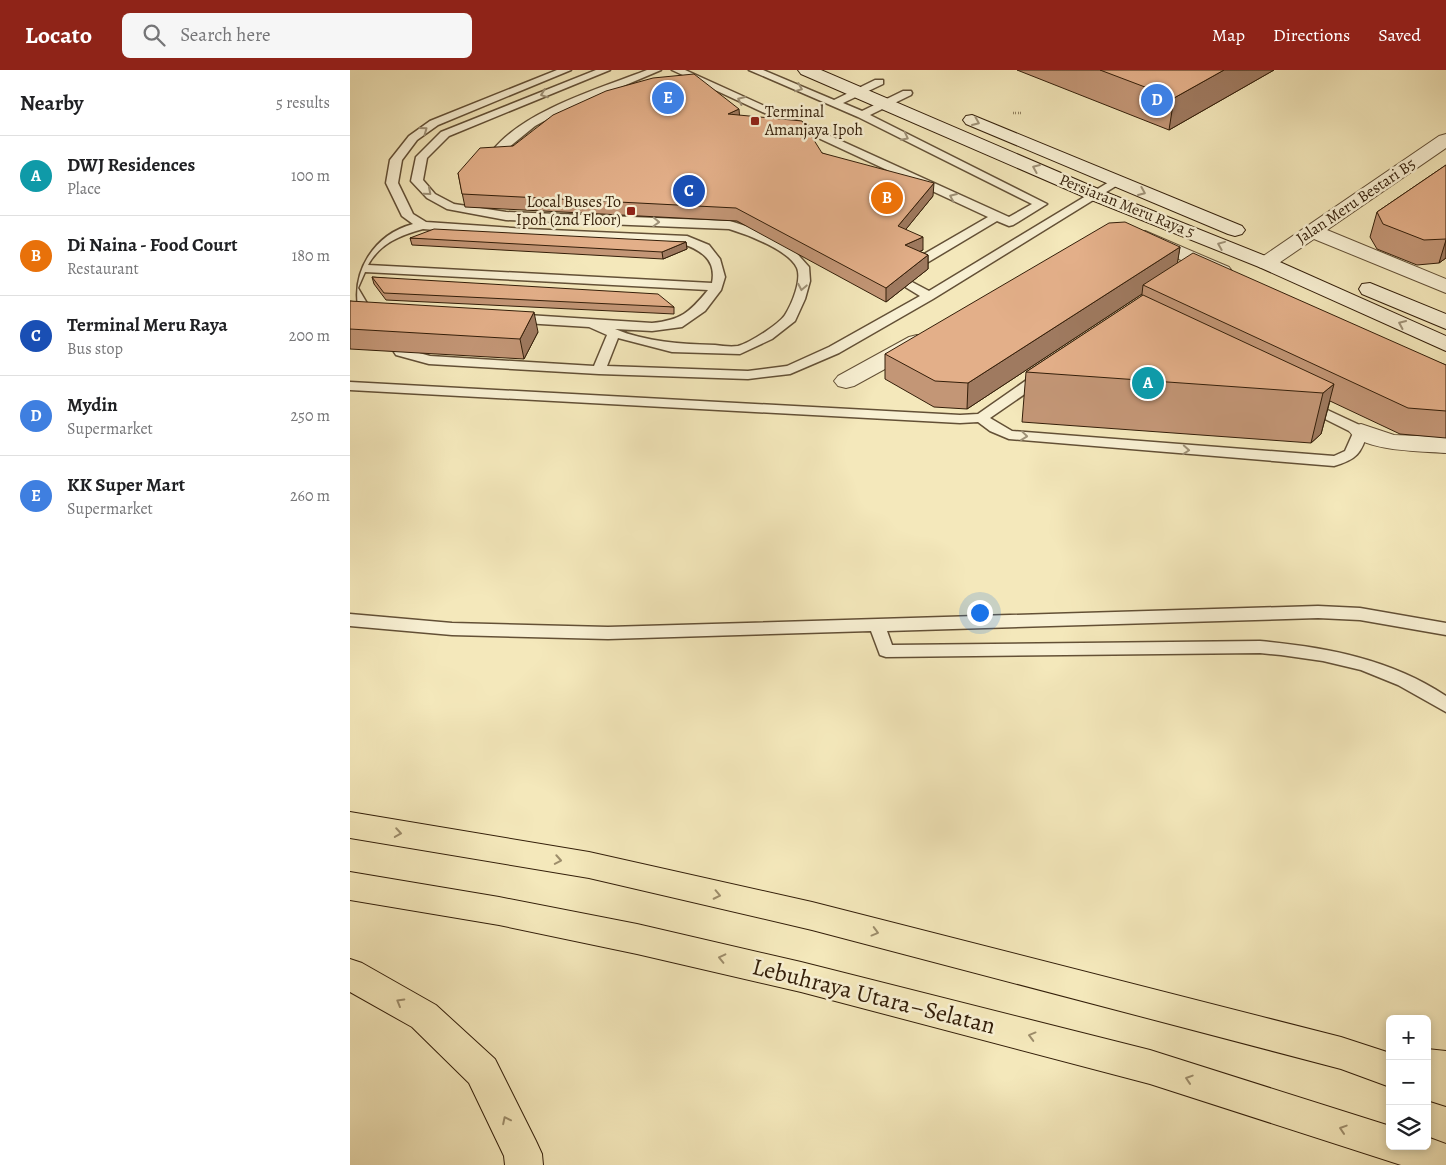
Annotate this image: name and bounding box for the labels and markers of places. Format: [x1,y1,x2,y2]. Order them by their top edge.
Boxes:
pin: E [652,79,684,117]
pin: D [1141,81,1173,119]
place label: Terminal Amanjaya Ipoh [764,101,863,141]
marker: Terminal Amanjaya Ipoh [749,115,761,127]
pin: C [673,172,705,210]
pin: B [871,179,903,217]
place label: Local Buses To Ipoh (2nd Floor) [516,191,621,231]
marker: Local Buses To Ipoh (2nd Floor) [625,205,637,217]
pin: A [1132,364,1164,402]

